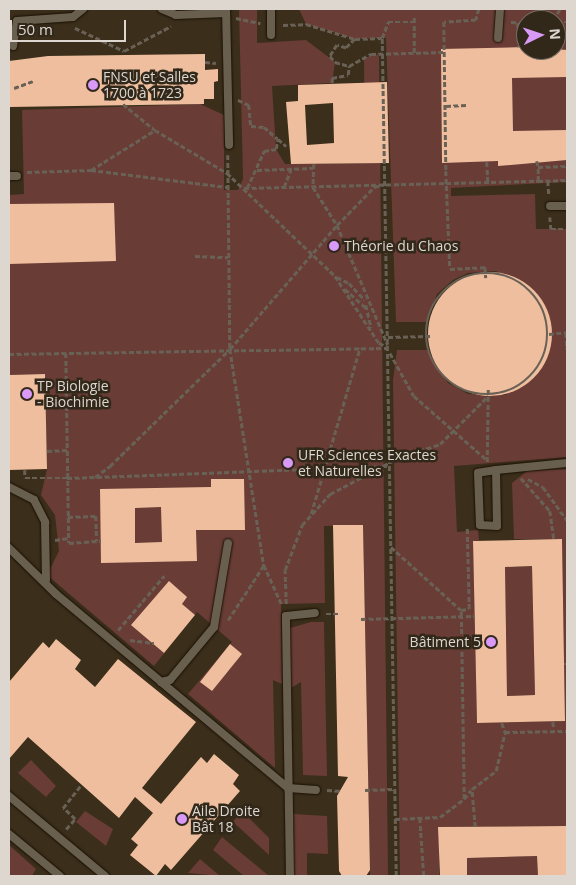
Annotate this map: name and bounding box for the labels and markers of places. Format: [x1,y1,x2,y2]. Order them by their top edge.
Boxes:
place label: FNSU et Salles 1700 à 1723 [103,69,196,102]
marker: FNSU et Salles 1700 à 1723 [87,79,99,91]
place label: Théorie du Chaos [344,238,458,254]
marker: Théorie du Chaos [328,240,340,252]
place label: TP Biologie - Biochimie [37,378,109,411]
marker: TP Biologie - Biochimie [21,388,33,400]
place label: UFR Sciences Exactes et Naturelles [298,447,436,480]
marker: UFR Sciences Exactes et Naturelles [282,457,294,469]
place label: Bâtiment 5 [410,634,481,650]
marker: Bâtiment 5 [485,636,497,648]
place label: Aile Droite Bât 18 [192,803,260,836]
marker: Aile Droite Bât 18 [176,813,188,825]

